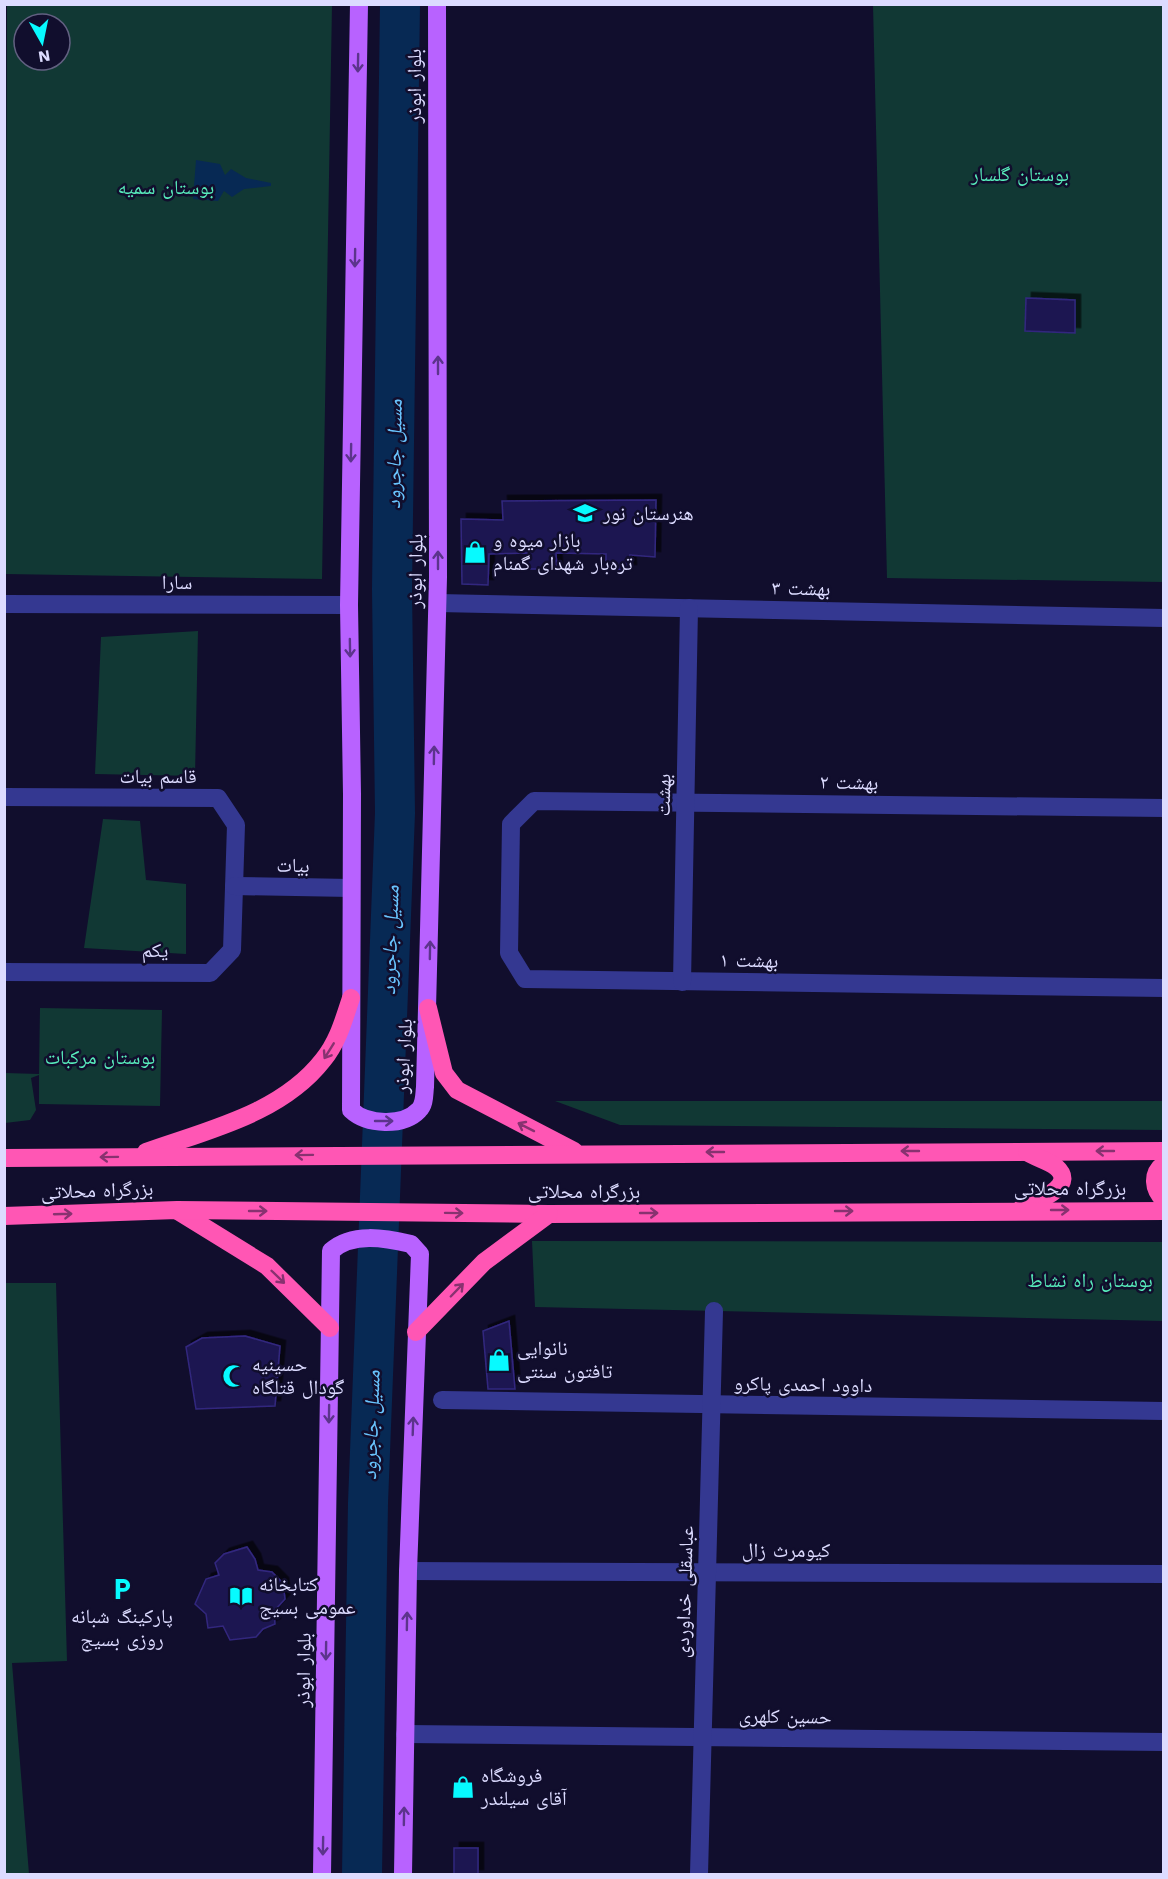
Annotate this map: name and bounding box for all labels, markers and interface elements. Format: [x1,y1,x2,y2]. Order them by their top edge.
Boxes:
north arrow [12,12,72,72]
text: N [37,46,52,67]
street label: بلوار ابوذر [402,49,426,124]
one-way arrow [352,52,364,72]
park label: بوستان گلسار [970,162,1069,186]
park label: بوستان سمیه [118,175,214,199]
one-way arrow [349,247,360,267]
one-way arrow [432,355,444,375]
water label: مسیل جاجرود [380,399,408,509]
one-way arrow [346,442,357,462]
school or university icon: هنرستان نور [572,500,598,526]
place label: هنرستان نور [602,501,694,525]
place label: بازار میوه و تره‌بار شهدای گمنام [493,528,633,577]
street label: بلوار ابوذر [402,533,428,610]
shop icon: بازار میوه و تره‌بار شهدای گمنام [462,539,488,565]
one-way arrow [432,550,444,570]
street label: سارا [162,570,192,594]
street label: بهشت ۳ [772,575,830,601]
one-way arrow [344,637,356,657]
one-way arrow [429,745,440,765]
street label: قاسم بیات [119,764,197,790]
street label: بهشت ۲ [820,769,878,795]
street label: بهشت [651,773,675,817]
street label: بیات [276,853,310,877]
water label: مسیل جاجرود [375,884,405,995]
street label: یکم [142,938,168,964]
one-way arrow [424,940,435,960]
street label: بهشت ۱ [720,947,778,973]
street label: بلوار ابوذر [389,1018,417,1095]
one-way arrow [322,1042,334,1059]
park label: بوستان مرکبات [45,1045,155,1069]
one-way arrow [374,1115,394,1127]
one-way arrow [518,1121,536,1132]
one-way arrow [901,1145,921,1157]
one-way arrow [1096,1145,1116,1157]
one-way arrow [706,1146,726,1158]
one-way arrow [294,1149,314,1161]
one-way arrow [99,1151,119,1163]
street label: بزرگراه محلاتی [40,1176,154,1204]
street label: بزرگراه محلاتی [1014,1176,1126,1200]
street label: بزرگراه محلاتی [528,1179,640,1203]
one-way arrow [1049,1204,1069,1216]
one-way arrow [247,1205,267,1217]
one-way arrow [833,1205,853,1217]
one-way arrow [443,1207,463,1219]
one-way arrow [638,1207,658,1219]
one-way arrow [52,1209,72,1220]
park label: بوستان راه نشاط [1027,1268,1153,1292]
one-way arrow [270,1270,285,1284]
one-way arrow [450,1283,464,1298]
place label: نانوایی تافتون سنتی [517,1336,612,1383]
shop icon: نانوایی تافتون سنتی [486,1347,512,1373]
place label: حسینیه گودال قتلگاه [252,1352,344,1399]
mosque icon: حسینیه گودال قتلگاه [221,1363,247,1389]
water label: مسیل جاجرود [356,1369,386,1480]
street label: داوود احمدی پاکرو [733,1371,873,1397]
one-way arrow [323,1404,335,1424]
one-way arrow [407,1417,418,1437]
street label: عباسقلی خداوردی [670,1526,698,1658]
street label: کیومرث زال [742,1538,830,1562]
place label: کتابخانه عمومی بسیج [259,1572,356,1620]
parking icon: پارکینگ شبانه روزی بسیج [109,1576,135,1602]
library icon: کتابخانه عمومی بسیج [228,1583,254,1609]
place label: پارکینگ شبانه روزی بسیج [71,1604,173,1652]
one-way arrow [401,1612,413,1632]
street label: بلوار ابوذر [290,1632,316,1709]
one-way arrow [320,1641,332,1661]
street label: حسین کلهری [738,1703,832,1729]
place label: فروشگاه آقای سیلندر [480,1763,568,1810]
shop icon: فروشگاه آقای سیلندر [450,1774,476,1800]
one-way arrow [398,1807,410,1827]
one-way arrow [317,1836,329,1856]

